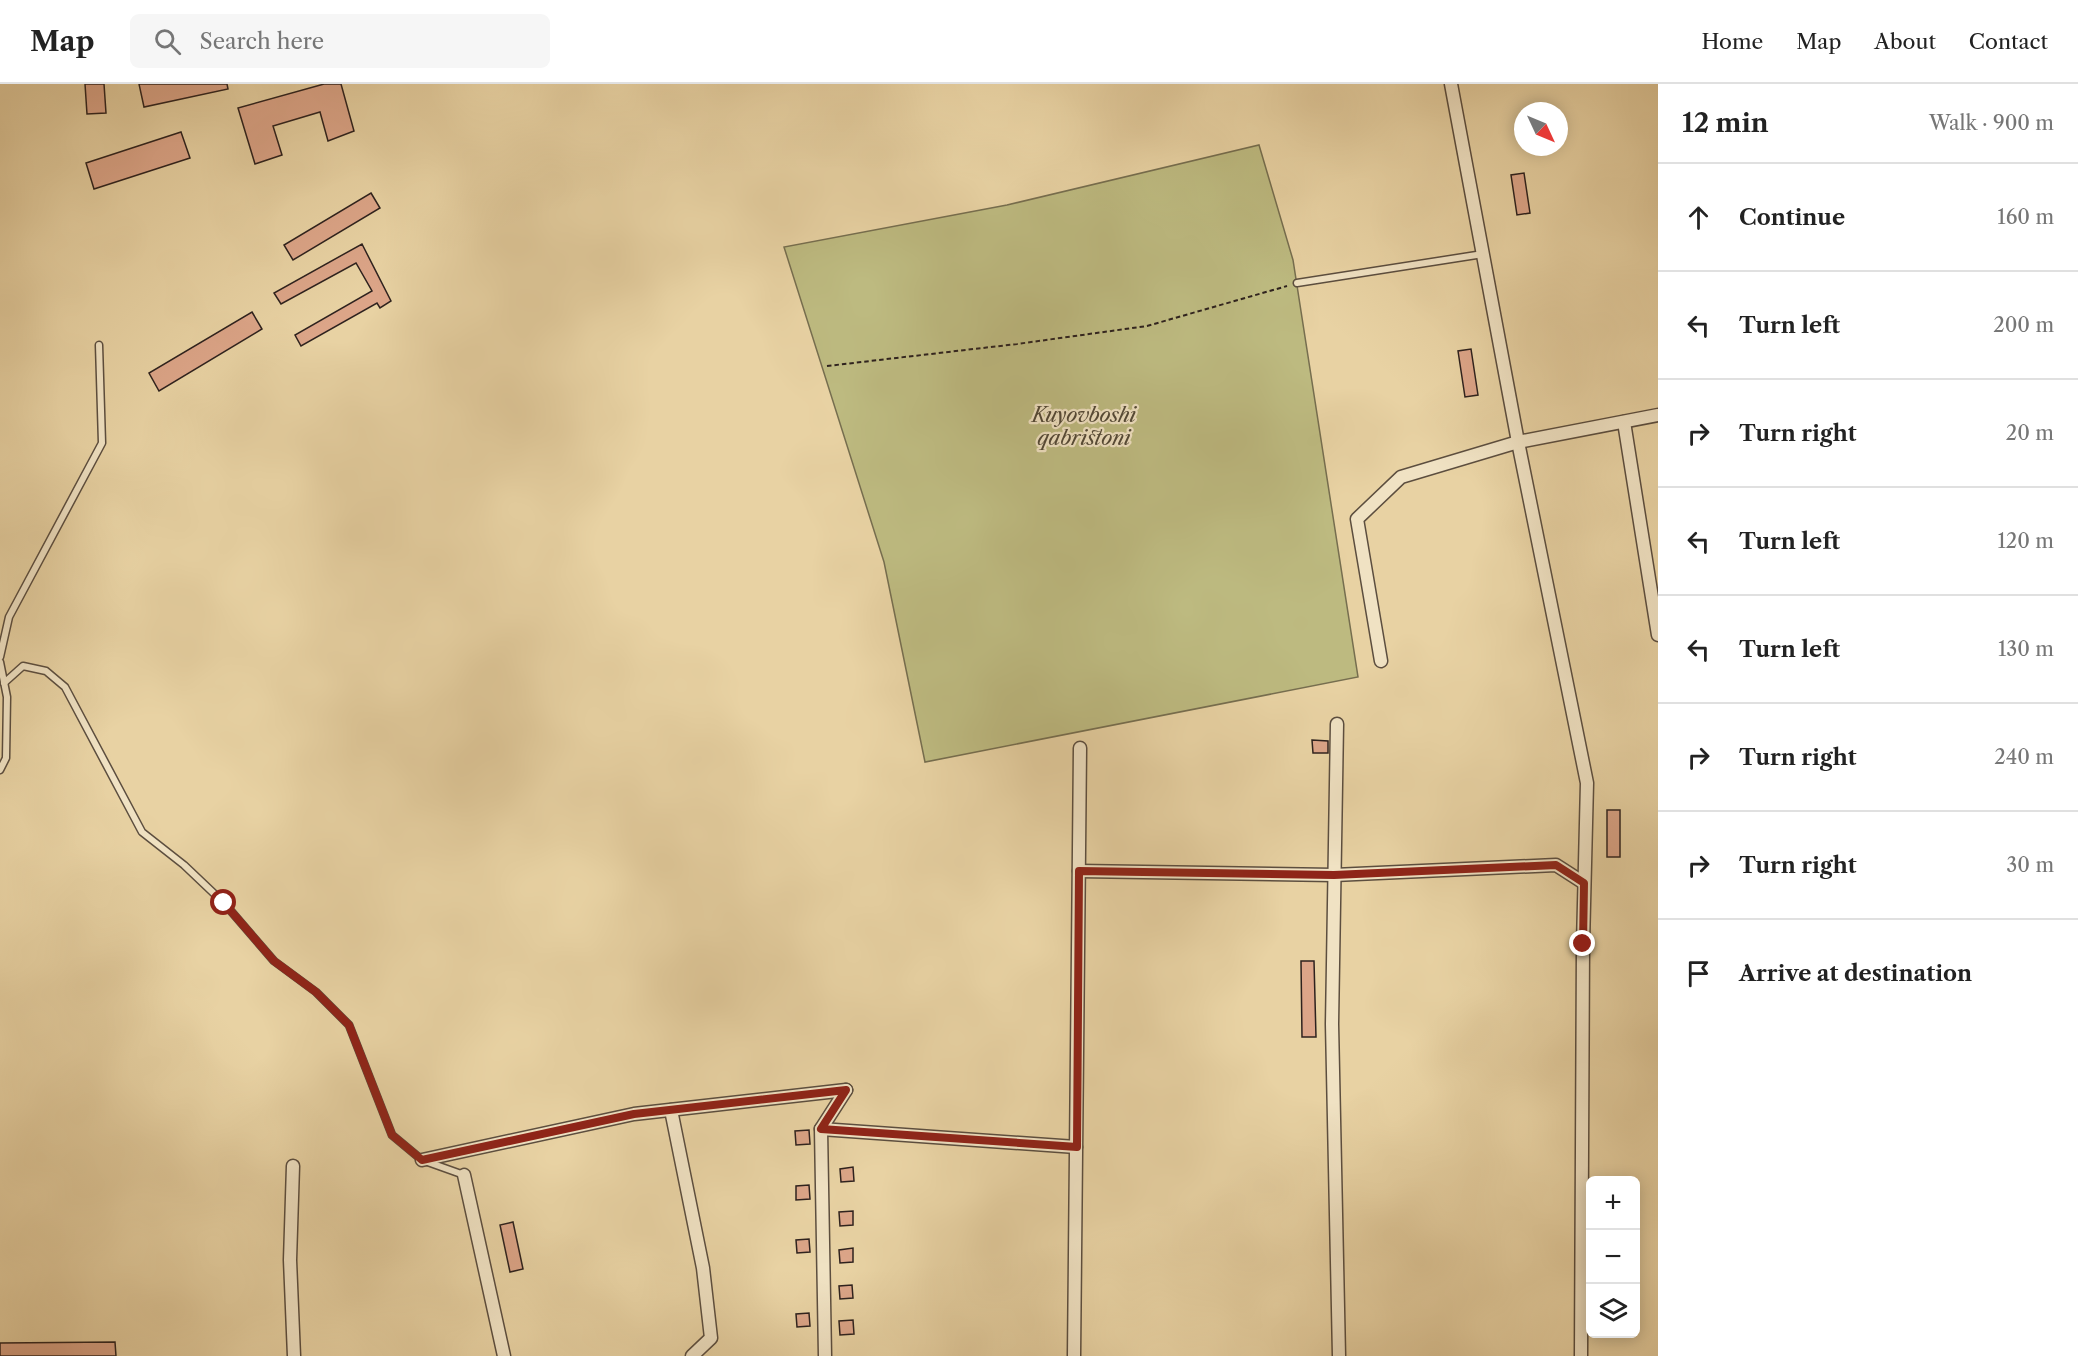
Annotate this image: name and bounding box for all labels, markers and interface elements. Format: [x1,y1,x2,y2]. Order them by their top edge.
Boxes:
search box [130,14,550,68]
text: Map [30,24,94,58]
icon: search [151,25,184,58]
text: Search here [199,28,324,55]
text: Home [1702,29,1763,54]
text: Map [1796,29,1841,54]
text: About [1874,29,1936,54]
text: Contact [1969,29,2048,54]
north arrow [1514,102,1568,156]
text: 12 min [1682,107,1769,139]
text: Walk · 900 m [1929,111,2054,135]
icon: ahead [1682,201,1715,234]
text: Continue [1739,204,1845,231]
text: 160 m [1997,205,2054,229]
icon: left [1682,309,1715,342]
text: Turn left [1739,312,1840,339]
text: 200 m [1993,313,2054,337]
park label: Kuyovboshi qabristoni [1030,403,1138,450]
icon: right [1682,417,1715,450]
text: Turn right [1739,420,1857,447]
text: 20 m [2006,421,2054,445]
icon: left [1682,525,1715,558]
text: Turn left [1739,528,1840,555]
text: 120 m [1997,529,2054,553]
icon: left [1682,633,1715,666]
text: Turn left [1739,636,1840,663]
text: 130 m [1998,637,2054,661]
icon: right [1682,741,1715,774]
text: Turn right [1739,744,1857,771]
text: 240 m [1994,745,2054,769]
icon: right [1682,849,1715,882]
text: Turn right [1739,852,1857,879]
text: 30 m [2006,853,2054,877]
route start [210,889,236,915]
route end [1569,930,1595,956]
icon: arrive [1682,957,1715,990]
text: Arrive at destination [1739,960,1972,987]
map controls [1586,1176,1640,1338]
button: + [1586,1176,1640,1230]
button: − [1586,1230,1640,1284]
button: layers [1586,1284,1640,1338]

